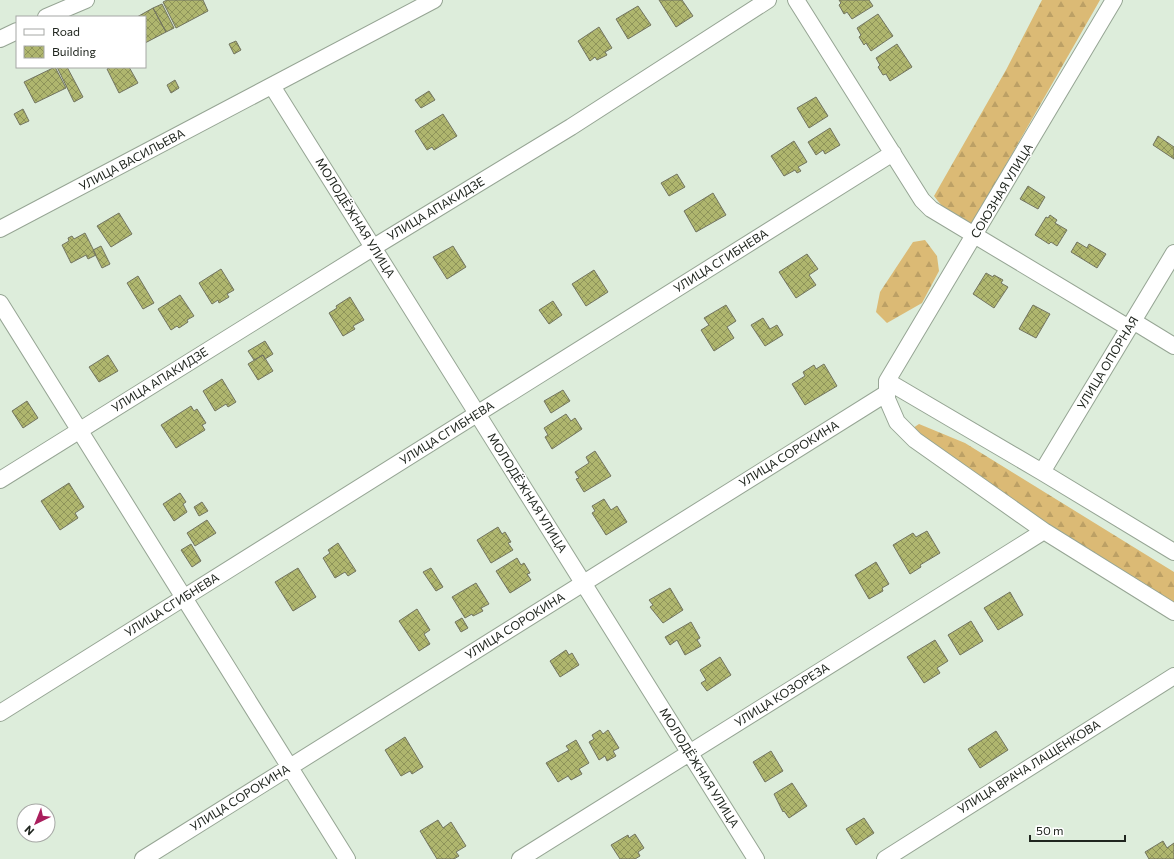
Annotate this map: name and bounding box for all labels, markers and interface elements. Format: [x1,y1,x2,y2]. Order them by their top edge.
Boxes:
legend [16,16,146,68]
text: Road [52,24,80,38]
text: Building [52,44,96,58]
street label: УЛИЦА ВАСИЛЬЕВА [76,125,187,193]
street label: СОЮЗНАЯ УЛИЦА [967,141,1035,240]
street label: МОЛОДЁЖНАЯ УЛИЦА [313,155,399,280]
street label: УЛИЦА АПАКИДЗЕ [384,174,487,243]
street label: УЛИЦА СГИБНЕВА [671,225,770,295]
street label: УЛИЦА ОПОРНАЯ [1074,313,1140,412]
street label: УЛИЦА АПАКИДЗЕ [109,344,210,414]
street label: УЛИЦА СГИБНЕВА [397,397,496,467]
street label: УЛИЦА СОРОКИНА [736,417,841,489]
street label: МОЛОДЁЖНАЯ УЛИЦА [485,430,571,555]
street label: УЛИЦА СГИБНЕВА [122,569,221,639]
street label: УЛИЦА СОРОКИНА [462,589,567,661]
street label: УЛИЦА КОЗОРЕЗА [732,659,831,729]
street label: МОЛОДЁЖНАЯ УЛИЦА [657,705,743,830]
street label: УЛИЦА ВРАЧА ЛАЩЕНКОВА [955,716,1102,816]
street label: УЛИЦА СОРОКИНА [187,761,292,833]
north arrow [16,803,56,843]
scale bar [1030,817,1125,843]
text: N [21,823,36,838]
text: 50 m [1036,823,1064,837]

